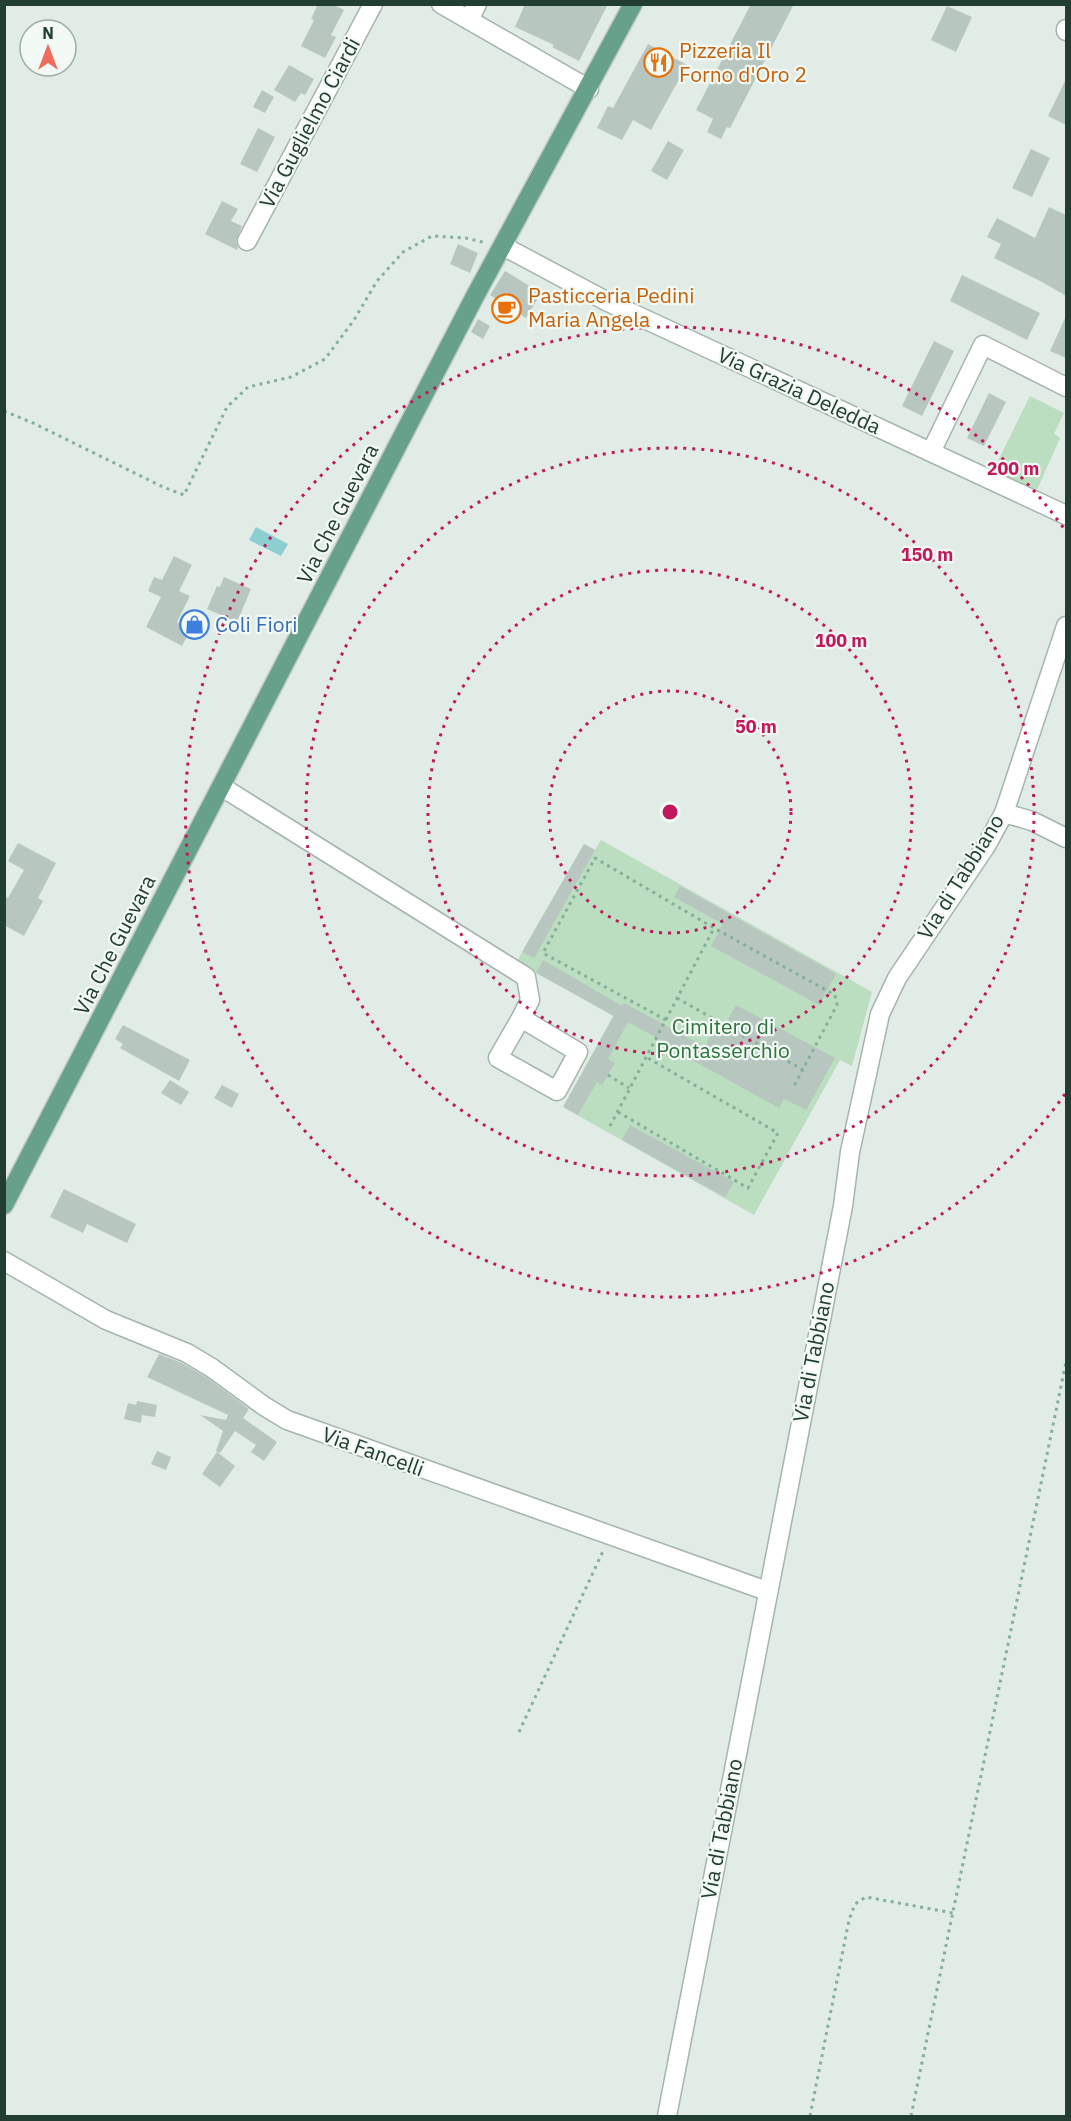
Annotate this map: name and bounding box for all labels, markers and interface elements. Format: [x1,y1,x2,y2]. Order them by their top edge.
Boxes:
north arrow [18,18,78,78]
text: N [42,23,54,43]
street label: Via Guglielmo Ciardi [252,32,366,213]
place label: Pizzeria Il Forno d'Oro 2 [679,36,807,88]
restaurant icon: Pizzeria Il Forno d'Oro 2 [642,47,674,79]
place label: Pasticceria Pedini Maria Angela [528,281,694,333]
cafe icon: Pasticceria Pedini Maria Angela [491,292,523,324]
street label: Via Grazia Deledda [713,340,886,440]
street label: Via Che Guevara [290,439,384,588]
text: 200 m [987,457,1039,480]
text: 150 m [901,543,953,566]
shop icon: Coli Fiori [178,609,210,641]
place label: Coli Fiori [215,610,297,638]
text: 100 m [815,629,867,652]
text: 50 m [735,715,777,738]
centre of rings [660,802,680,822]
street label: Via di Tabbiano [910,808,1010,944]
street label: Via Che Guevara [67,870,161,1019]
park label: Cimitero di Pontasserchio [656,1012,790,1064]
street label: Via di Tabbiano [786,1279,840,1425]
street label: Via Fancelli [318,1420,428,1482]
street label: Via di Tabbiano [694,1756,748,1902]

